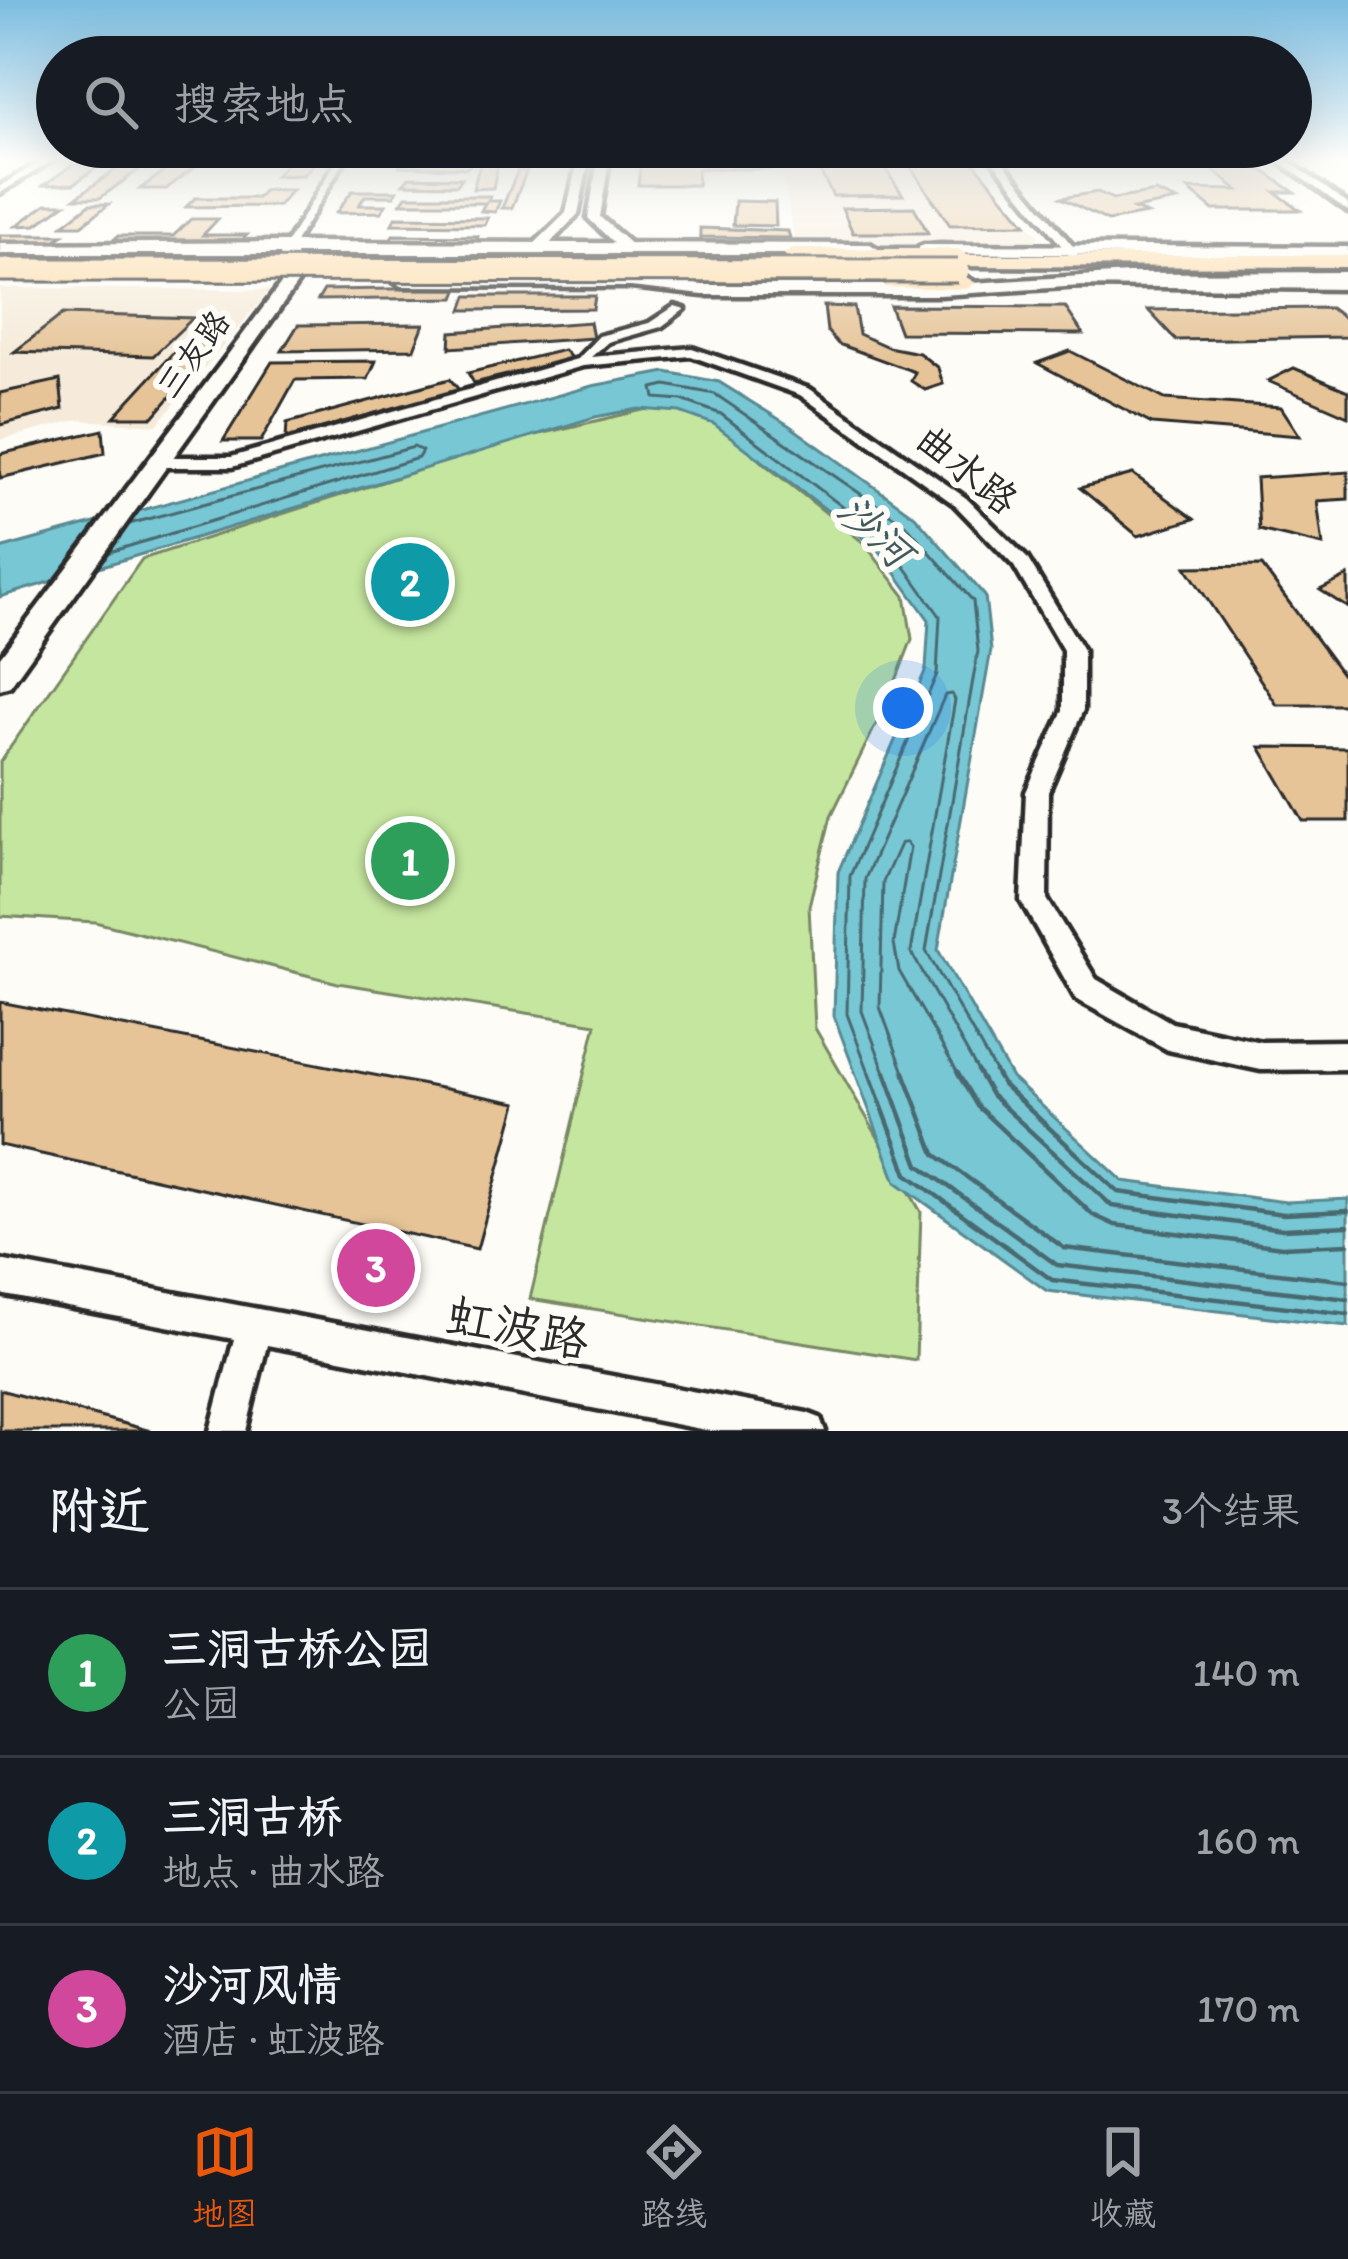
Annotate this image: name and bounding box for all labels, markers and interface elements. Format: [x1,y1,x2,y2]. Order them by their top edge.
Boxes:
search box [36,36,1312,168]
icon: search [78,69,144,135]
text: 搜索地点 [174,76,354,130]
street label: 三友路 [148,302,238,406]
street label: 曲水路 [907,414,1027,524]
water label: 沙河 [827,484,927,582]
pin: 2 [371,537,449,627]
your location [873,678,933,738]
pin: 1 [371,816,449,906]
pin: 3 [337,1223,415,1313]
street label: 虹波路 [442,1285,594,1369]
text: 附近 [48,1480,150,1541]
text: 3个结果 [1162,1487,1300,1534]
text: 三洞古桥公园 [162,1621,432,1675]
text: 1 [78,1649,96,1696]
text: 140 m [1193,1649,1300,1696]
text: 公园 [162,1680,240,1727]
text: 三洞古桥 [162,1789,342,1843]
text: 2 [77,1817,97,1864]
text: 160 m [1196,1817,1300,1864]
text: 地点 · 曲水路 [162,1848,384,1895]
text: 沙河风情 [162,1957,342,2011]
text: 3 [76,1985,98,2032]
text: 170 m [1197,1985,1300,2032]
text: 酒店 · 虹波路 [162,2016,384,2063]
tab: 地图 [192,2119,258,2234]
tab: 路线 [641,2119,707,2234]
tab: 收藏 [1090,2119,1156,2234]

